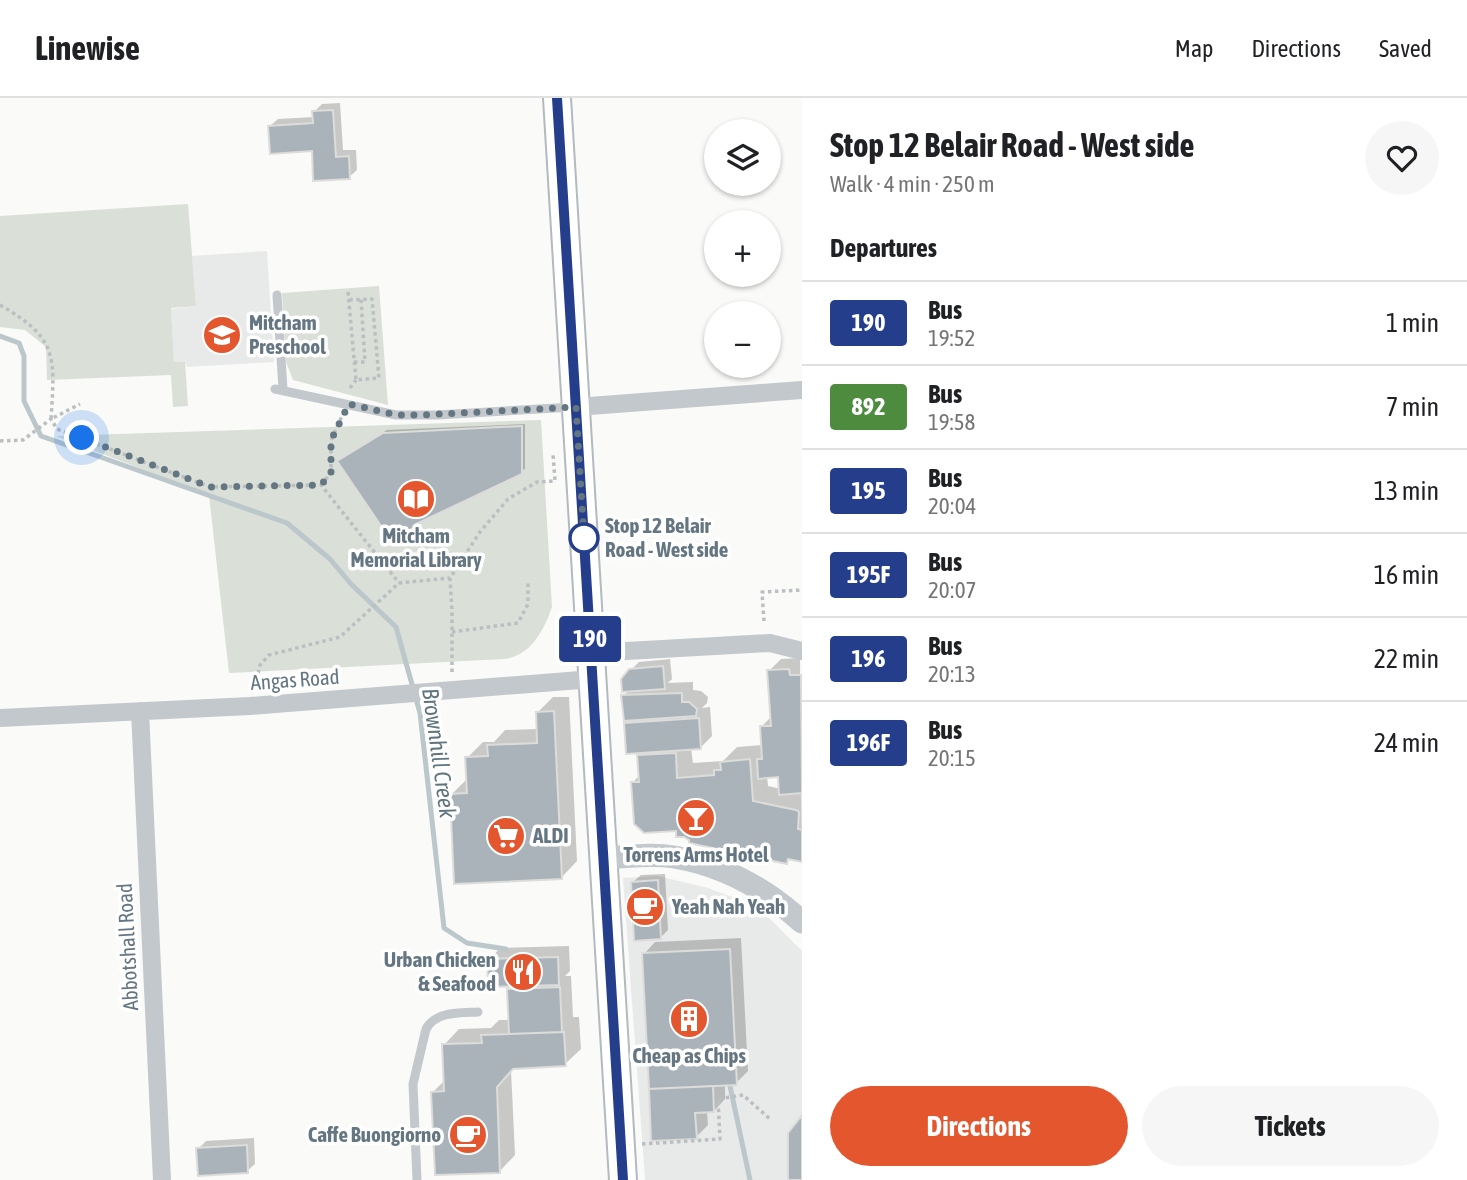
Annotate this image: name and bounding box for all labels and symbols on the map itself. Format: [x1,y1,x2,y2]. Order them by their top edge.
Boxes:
place label: Mitcham Preschool [249,310,326,358]
school or university icon: Mitcham Preschool [201,314,243,356]
your location [64,420,99,455]
library icon: Mitcham Memorial Library [395,478,437,520]
place label: Stop 12 Belair Road - West side [605,513,728,561]
place label: Mitcham Memorial Library [350,523,482,571]
marker: Stop 12 Belair Road - West side [569,523,599,553]
line badge: 190 [550,616,630,662]
street label: Angas Road [250,664,340,694]
water label: Brownhill Creek [417,686,461,821]
bar icon: Torrens Arms Hotel [675,797,717,839]
supermarket icon: ALDI [485,815,527,857]
place label: ALDI [532,823,569,847]
place label: Torrens Arms Hotel [623,842,769,866]
street label: Abbotshall Road [112,883,142,1011]
cafe icon: Yeah Nah Yeah [624,886,666,928]
place label: Yeah Nah Yeah [671,894,785,918]
place label: Urban Chicken & Seafood [384,947,496,995]
restaurant icon: Urban Chicken & Seafood [502,951,544,993]
building icon: Cheap as Chips [668,998,710,1040]
place label: Cheap as Chips [632,1043,746,1067]
cafe icon: Caffe Buongiorno [447,1114,489,1156]
place label: Caffe Buongiorno [308,1122,441,1146]

